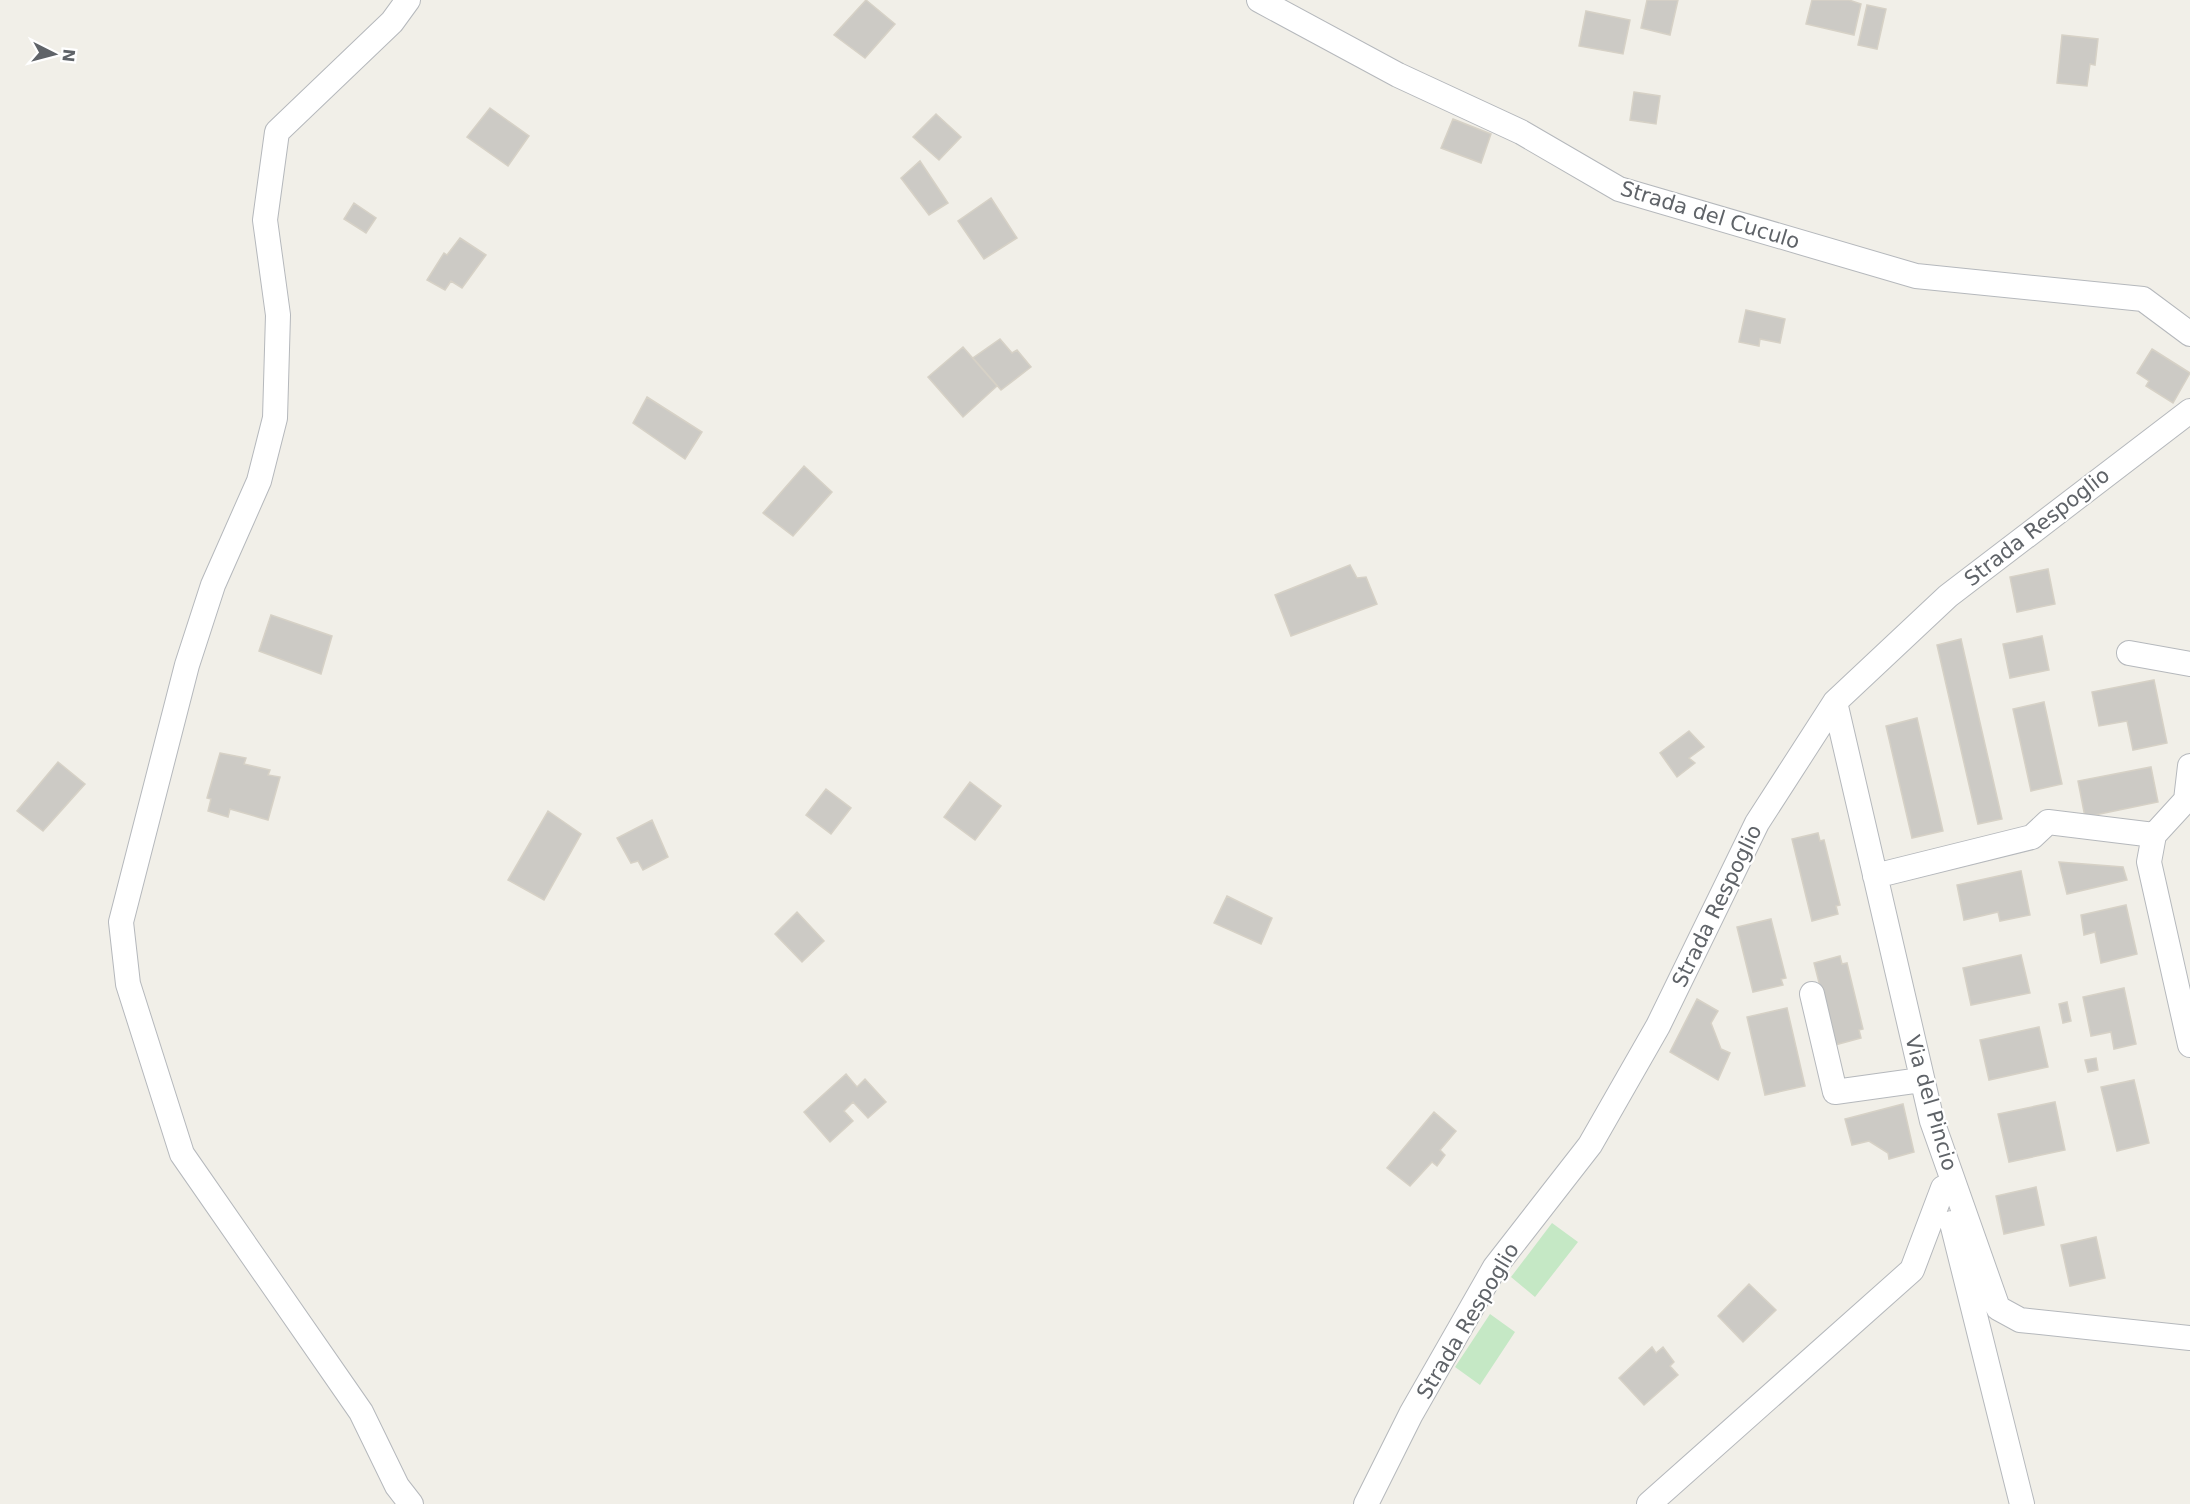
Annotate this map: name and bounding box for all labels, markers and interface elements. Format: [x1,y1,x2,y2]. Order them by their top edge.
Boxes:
north arrow [24,24,84,84]
text: N [58,48,79,63]
street label: Strada del Cuculo [1617,176,1803,254]
street label: Strada Respoglio [1960,463,2114,591]
street label: Strada Respoglio [1667,821,1767,991]
street label: Via del Pincio [1900,1033,1962,1173]
street label: Strada Respoglio [1412,1239,1524,1403]

